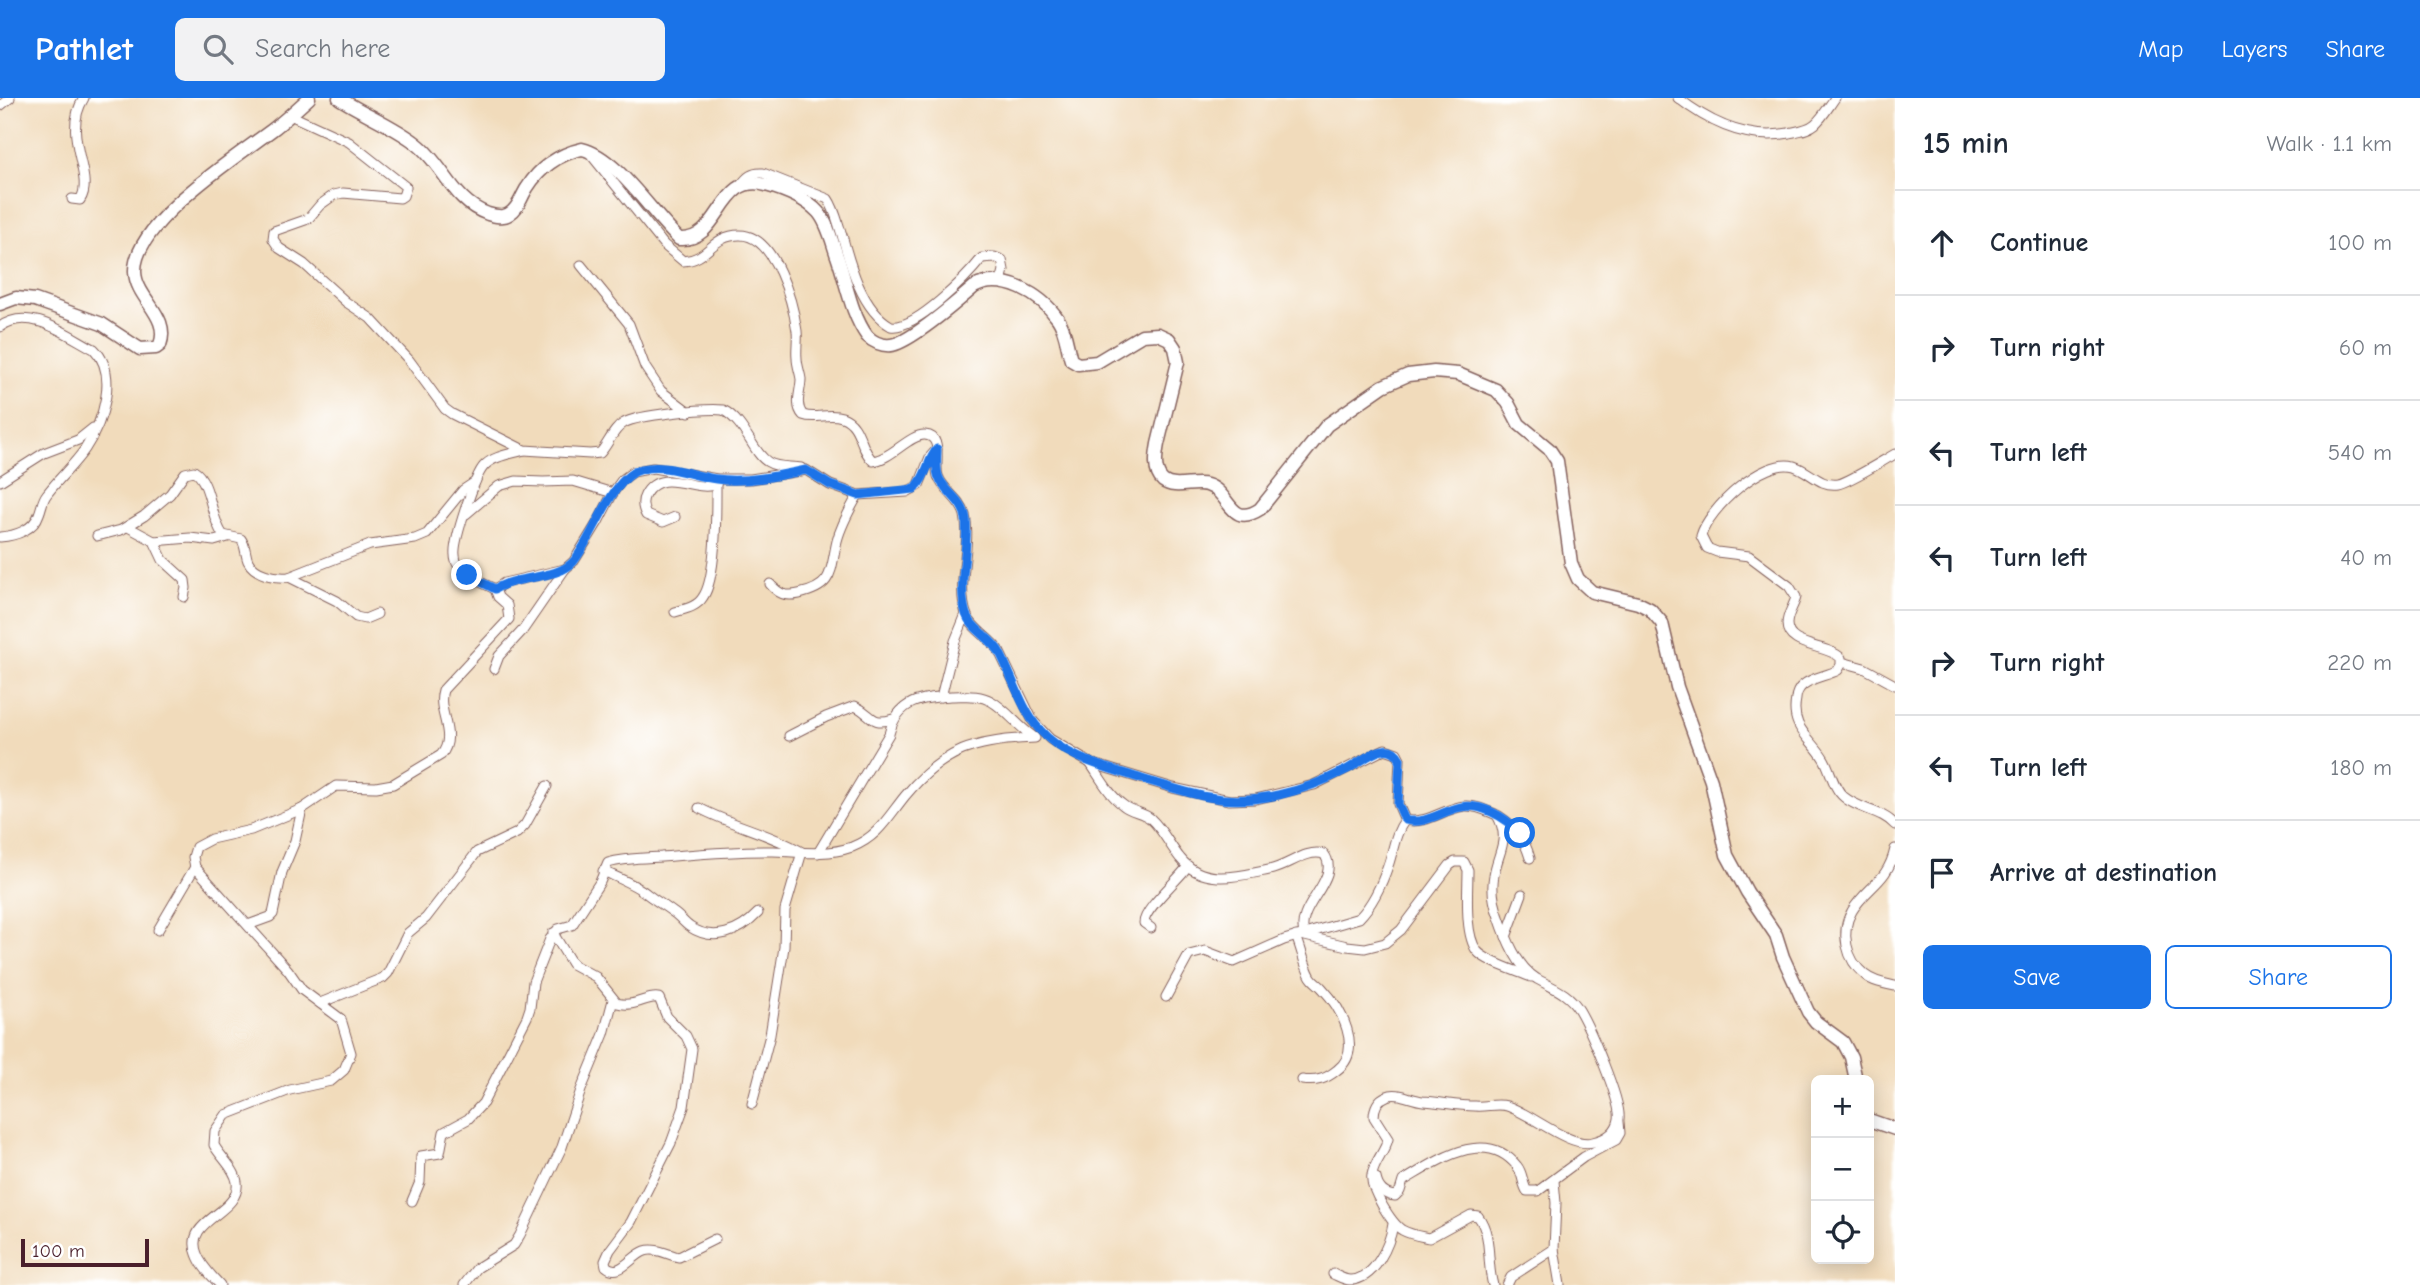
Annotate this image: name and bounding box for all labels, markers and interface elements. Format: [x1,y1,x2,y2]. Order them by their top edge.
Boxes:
search box [175,18,665,81]
text: Pathlet [35,30,133,68]
icon: search [199,30,237,68]
text: Search here [255,34,390,64]
text: Map [2138,35,2184,63]
text: Layers [2222,35,2287,63]
text: Share [2325,35,2385,63]
text: 15 min [1923,126,2009,161]
text: Walk · 1.1 km [2267,130,2392,157]
icon: ahead [1923,224,1961,262]
text: Continue [1990,228,2088,258]
text: 100 m [2328,229,2392,256]
icon: right [1923,329,1961,367]
text: Turn right [1990,333,2104,363]
text: 60 m [2339,334,2392,361]
icon: left [1923,434,1961,472]
text: Turn left [1990,438,2087,468]
text: 540 m [2328,439,2392,466]
icon: left [1923,539,1961,577]
text: Turn left [1990,543,2087,573]
text: 40 m [2340,544,2392,571]
route end [451,559,482,590]
icon: right [1923,644,1961,682]
text: Turn right [1990,648,2104,678]
text: 220 m [2327,649,2392,676]
icon: left [1923,749,1961,787]
text: Turn left [1990,753,2087,783]
text: 180 m [2330,754,2392,781]
route start [1504,817,1535,848]
icon: arrive [1923,854,1961,892]
text: Arrive at destination [1990,858,2217,888]
button: Save [1923,945,2151,1009]
button: Share [2165,945,2392,1009]
map controls [1811,1075,1874,1264]
button: + [1811,1075,1874,1138]
button: − [1811,1138,1874,1201]
button: locate [1811,1201,1874,1264]
scale bar [21,1236,149,1268]
text: 100 m [32,1240,85,1262]

